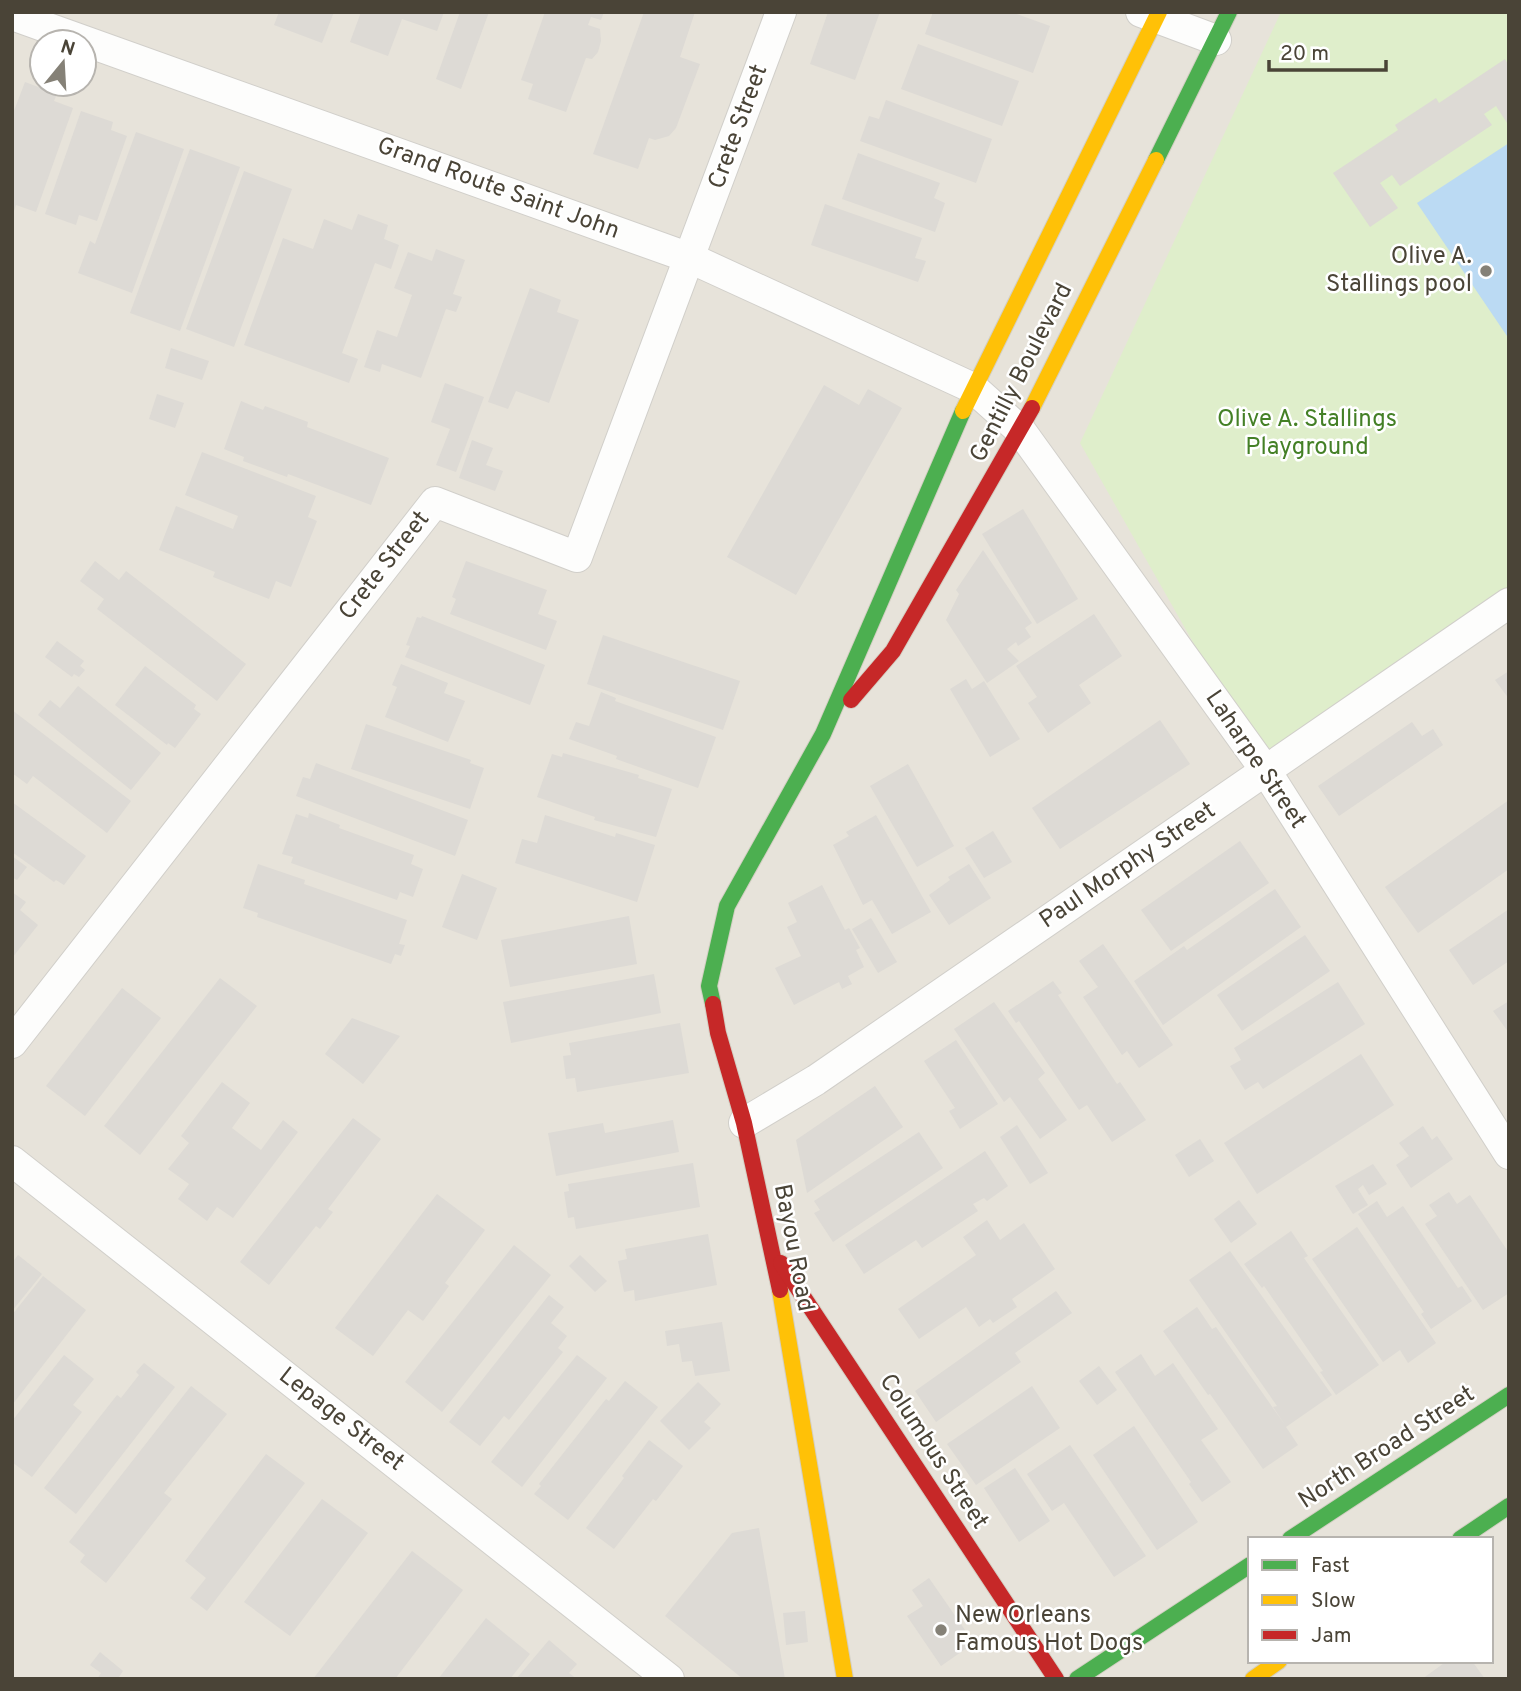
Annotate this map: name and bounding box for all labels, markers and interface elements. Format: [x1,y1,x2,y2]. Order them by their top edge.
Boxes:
north arrow [28,28,98,98]
scale bar [1269,28,1386,72]
text: N [57,35,78,62]
text: 20 m [1280,41,1329,68]
street label: Crete Street [703,61,775,193]
street label: Grand Route Saint John [373,131,623,247]
place label: Olive A. Stallings pool [1326,242,1472,300]
marker: Olive A. Stallings pool [1478,263,1494,279]
street label: Gentilly Boulevard [964,278,1080,468]
park label: Olive A. Stallings Playground [1217,405,1397,463]
street label: Crete Street [333,505,437,627]
street label: Laharpe Street [1198,685,1312,835]
street label: Paul Morphy Street [1034,796,1222,936]
street label: Bayou Road [766,1182,820,1314]
street label: Lepage Street [272,1362,410,1478]
street label: Columbus Street [872,1369,994,1535]
street label: North Broad Street [1293,1380,1481,1516]
legend [1248,1537,1493,1663]
text: Fast [1311,1553,1350,1580]
text: Slow [1311,1588,1356,1615]
place label: New Orleans Famous Hot Dogs [955,1601,1143,1659]
marker: New Orleans Famous Hot Dogs [933,1622,949,1638]
text: Jam [1311,1623,1352,1650]

